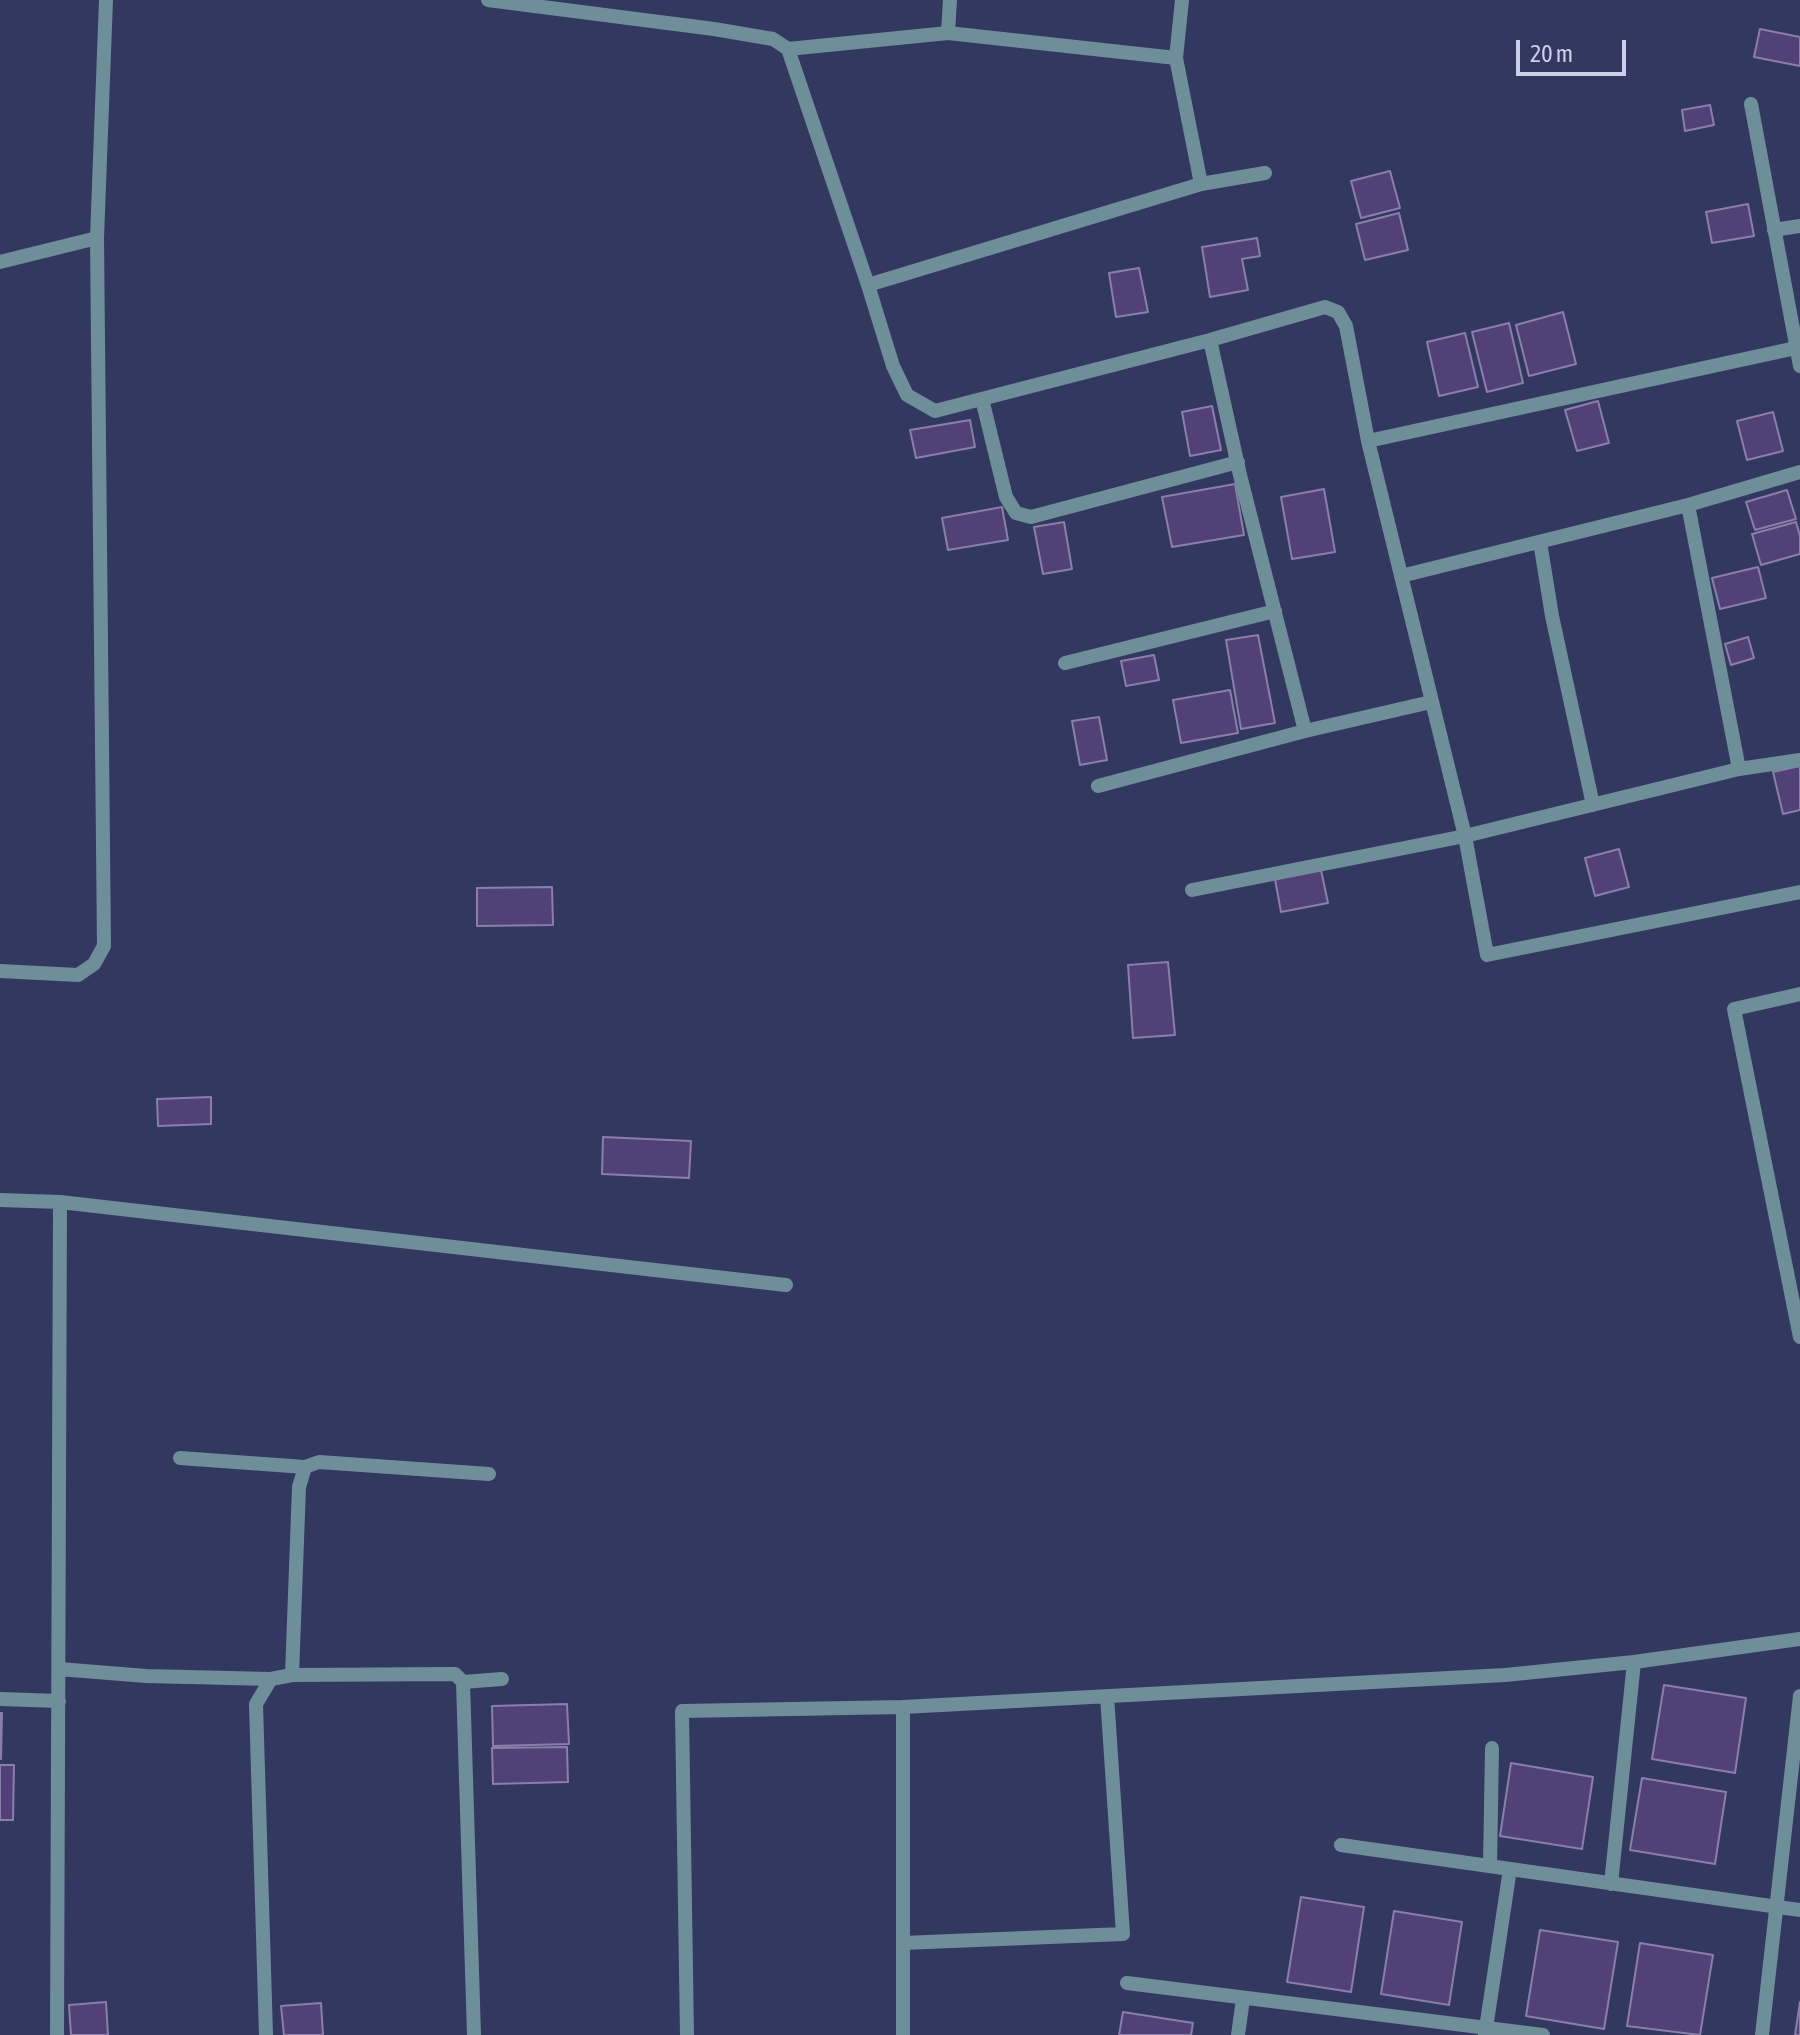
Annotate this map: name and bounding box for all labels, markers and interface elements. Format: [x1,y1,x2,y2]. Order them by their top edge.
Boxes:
scale bar [1520,24,1630,74]
text: 20 m [1530,40,1573,67]

